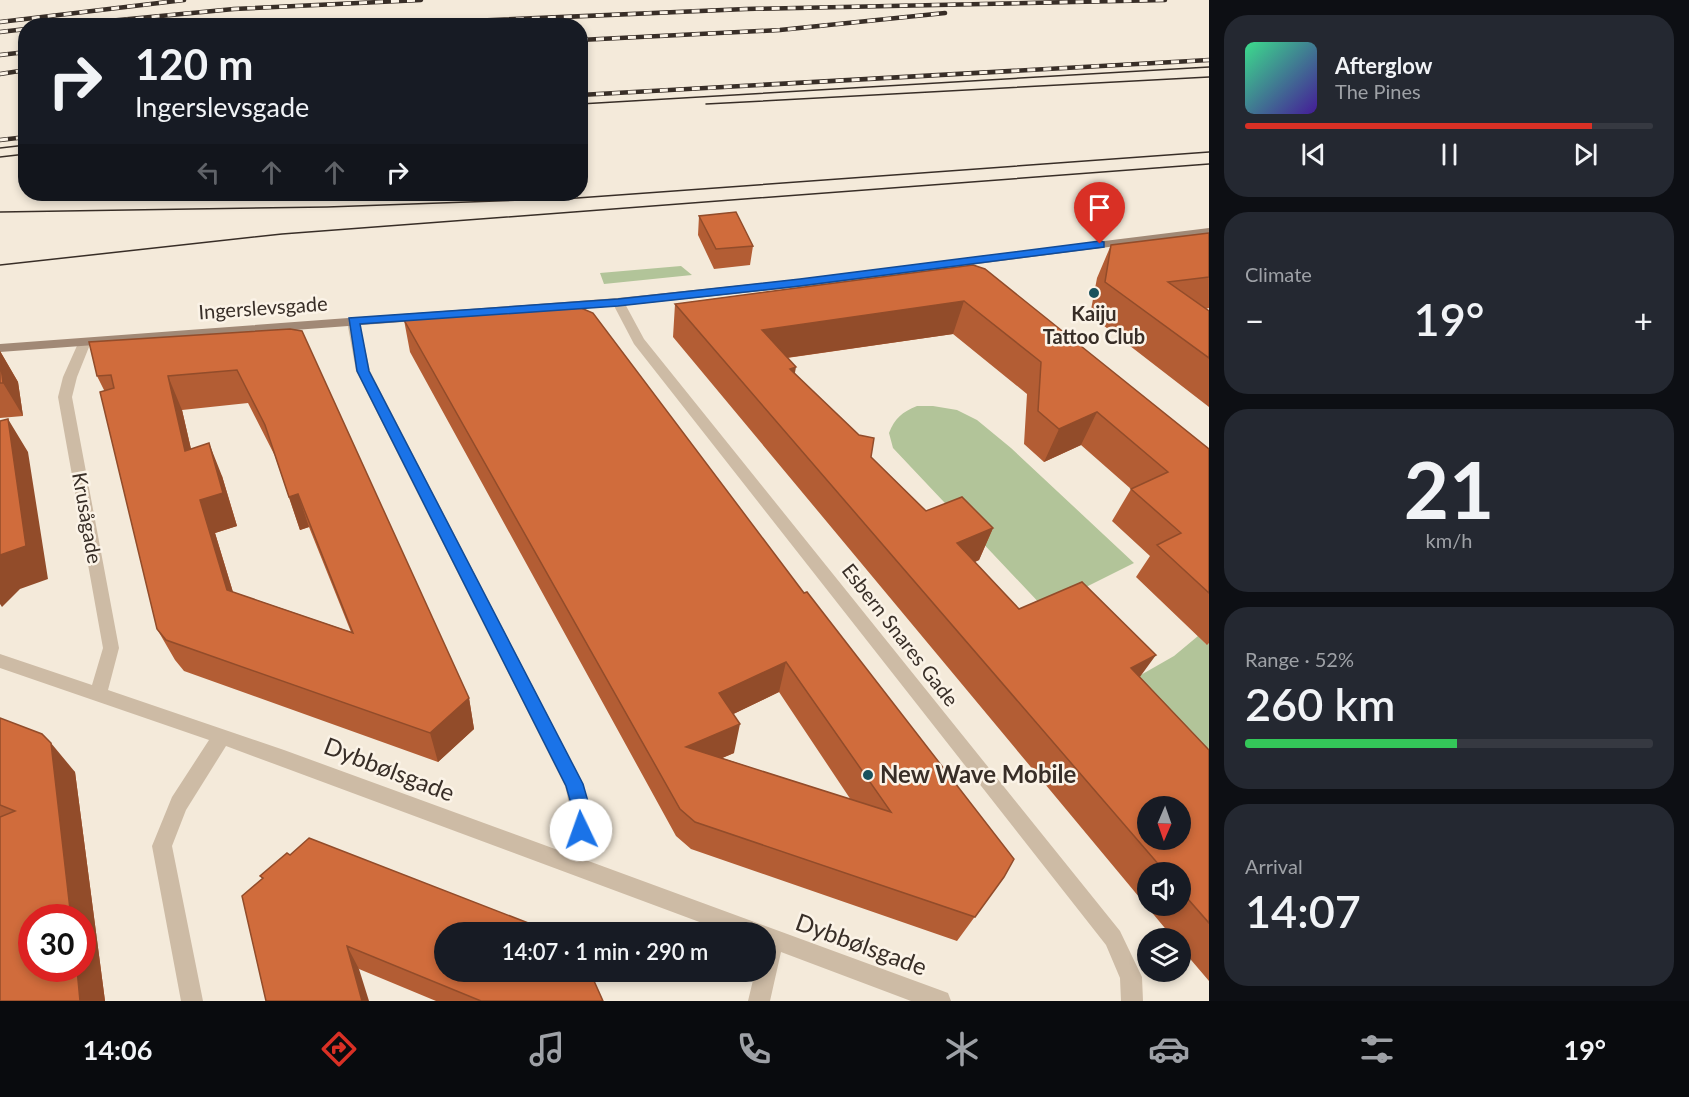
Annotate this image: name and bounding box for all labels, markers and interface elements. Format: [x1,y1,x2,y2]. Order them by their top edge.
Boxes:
text: 120 m [135,39,253,89]
icon: right [36,42,114,120]
text: Afterglow [1335,52,1432,79]
text: The Pines [1335,79,1421,103]
text: Ingerslevsgade [135,90,309,123]
icon: previous [1297,138,1330,171]
icon: pause [1433,138,1466,171]
icon: next [1569,138,1602,171]
icon: left [192,156,225,189]
icon: ahead [255,156,288,189]
icon: ahead [318,156,351,189]
icon: right [381,156,414,189]
pin [1074,182,1125,244]
icon: arrive [1083,191,1116,224]
text: Climate [1245,262,1312,286]
marker: Kaiju Tattoo Club [1087,286,1101,300]
street label: Ingerslevsgade [198,291,328,323]
text: 19° [1414,292,1484,346]
text: − [1245,300,1264,340]
text: + [1634,300,1653,340]
place label: Kaiju Tattoo Club [1043,301,1145,348]
text: 21 [1404,442,1494,536]
street label: Krusågade [68,470,108,565]
text: km/h [1426,528,1472,552]
street label: Esbern Snares Gade [838,558,964,711]
text: Range · 52% [1245,647,1354,671]
text: 260 km [1245,677,1395,731]
street label: Dybbølsgade [320,730,459,807]
place label: New Wave Mobile [880,759,1077,788]
marker: New Wave Mobile [861,768,875,782]
north arrow [1137,796,1191,850]
map controls [1137,796,1191,982]
position arrow [549,798,613,862]
text: Arrival [1245,854,1303,878]
button: sound [1137,862,1191,916]
text: 14:07 [1245,884,1361,938]
speed limit sign: 30 [18,904,96,982]
street label: Dybbølsgade [792,906,931,981]
button: layers [1137,928,1191,982]
text: 14:07 · 1 min · 290 m [502,938,708,965]
icon: directions [318,1028,360,1070]
icon: music [526,1028,568,1070]
icon: phone [733,1028,775,1070]
icon: climate [941,1028,983,1070]
icon: car [1148,1028,1190,1070]
icon: filters [1356,1028,1398,1070]
text: 14:06 [83,1033,152,1066]
text: 19° [1564,1033,1606,1066]

